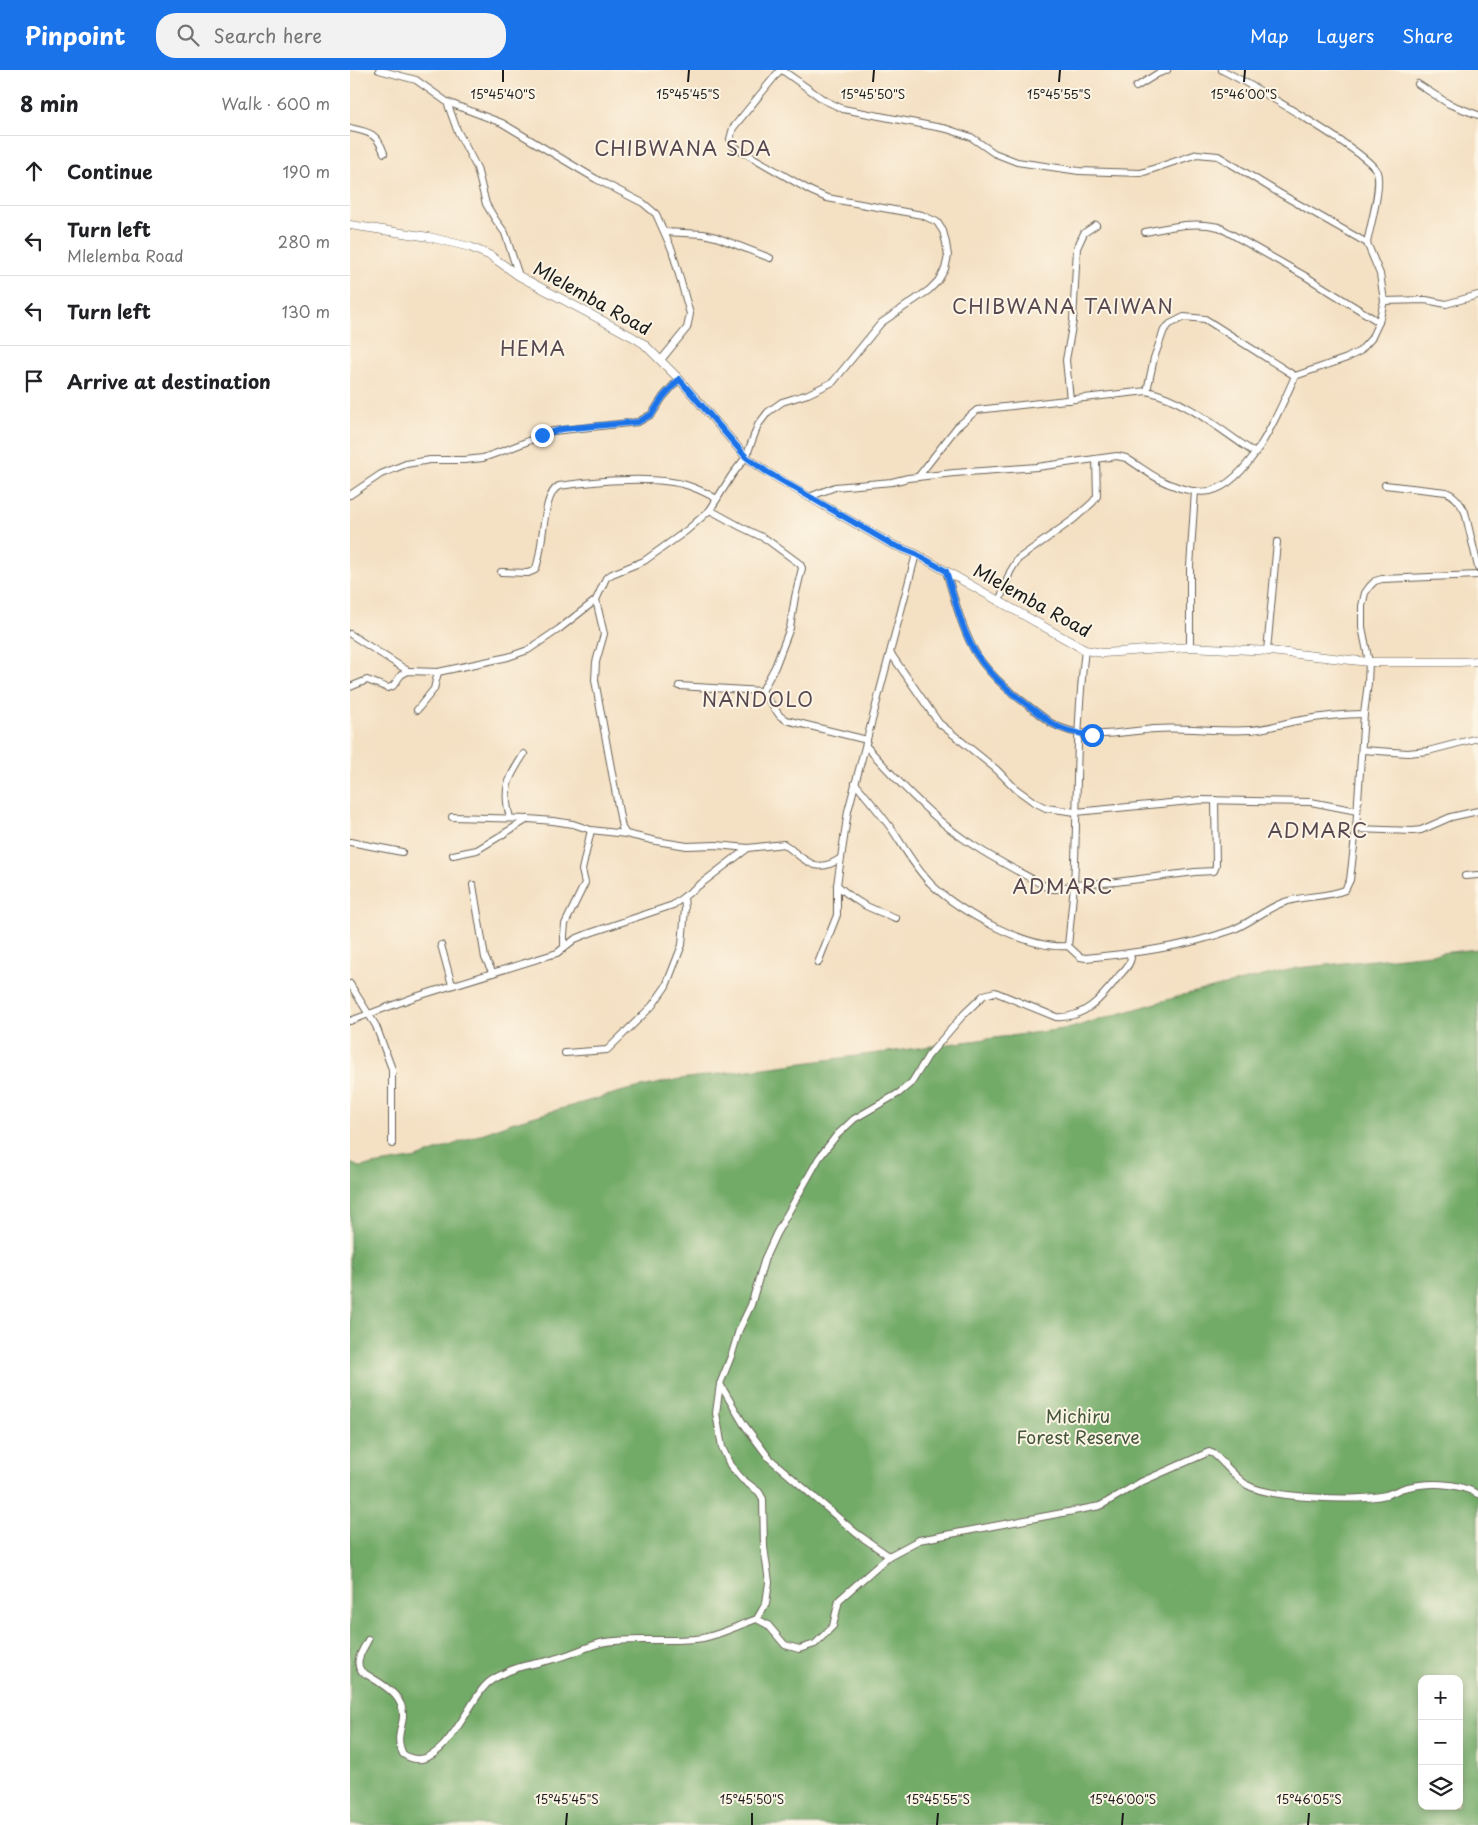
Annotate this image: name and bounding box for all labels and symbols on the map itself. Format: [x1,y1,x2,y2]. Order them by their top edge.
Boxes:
text: 15°45'40"S [471,85,535,103]
text: 15°45'45"S [656,85,720,103]
text: 15°45'50"S [841,85,905,103]
text: 15°45'55"S [1027,85,1091,103]
text: 15°46'00"S [1211,85,1277,103]
district label: CHIBWANA SDA [594,133,772,163]
street label: Mlelemba Road [529,254,657,341]
district label: CHIBWANA TAIWAN [952,291,1174,321]
district label: HEMA [500,333,566,363]
route end [531,424,554,447]
street label: Mlelemba Road [969,556,1097,643]
district label: NANDOLO [702,684,814,714]
route start [1081,724,1104,747]
district label: ADMARC [1268,815,1368,845]
district label: ADMARC [1013,871,1113,901]
park label: Michiru Forest Reserve [1016,1402,1140,1450]
text: 15°45'45"S [535,1790,599,1808]
text: 15°45'50"S [720,1790,784,1808]
text: 15°45'55"S [906,1790,970,1808]
text: 15°46'00"S [1090,1790,1156,1808]
text: 15°46'05"S [1276,1790,1342,1808]

